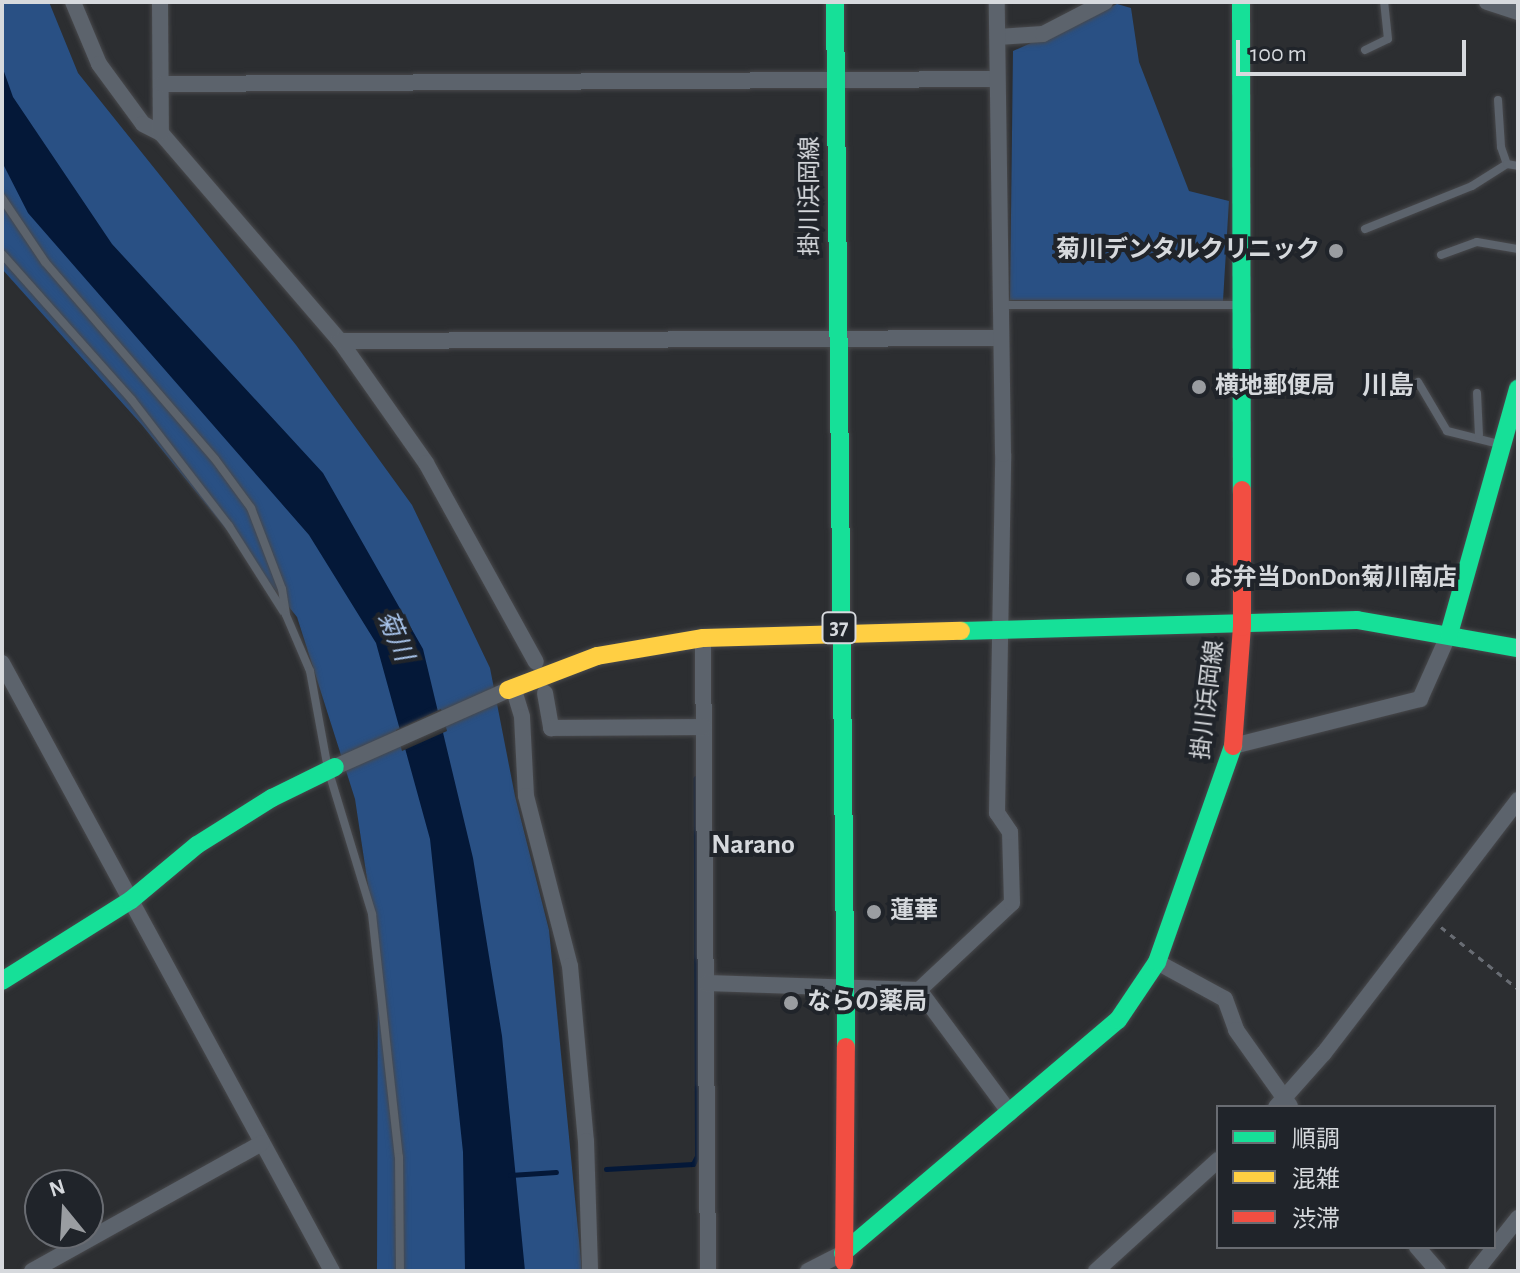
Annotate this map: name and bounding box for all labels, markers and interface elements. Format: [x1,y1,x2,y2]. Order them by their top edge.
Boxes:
scale bar [1240,24,1470,74]
text: 100 m [1250,42,1307,66]
street label: 掛川浜岡線 [797,136,825,256]
place label: 菊川デンタルクリニック [1056,237,1320,265]
marker: 菊川デンタルクリニック [1327,242,1345,260]
district label: 川島 [1362,371,1414,403]
place label: 横地郵便局 [1215,373,1335,401]
marker: 横地郵便局 [1190,378,1208,396]
place label: お弁当DonDon菊川南店 [1209,565,1457,593]
marker: お弁当DonDon菊川南店 [1184,570,1202,588]
water label: 菊川 [369,606,419,666]
road number: 37 [821,610,857,646]
street label: 掛川浜岡線 [1187,639,1231,761]
district label: Narano [711,828,795,862]
place label: 蓮華 [890,898,938,926]
marker: 蓮華 [865,903,883,921]
place label: ならの薬局 [807,989,927,1017]
marker: ならの薬局 [782,994,800,1012]
legend [1216,1105,1496,1249]
text: 順調 [1292,1128,1340,1152]
text: 混雑 [1292,1168,1340,1192]
north arrow [24,1169,104,1249]
text: N [47,1175,68,1201]
text: 渋滞 [1292,1208,1340,1232]

